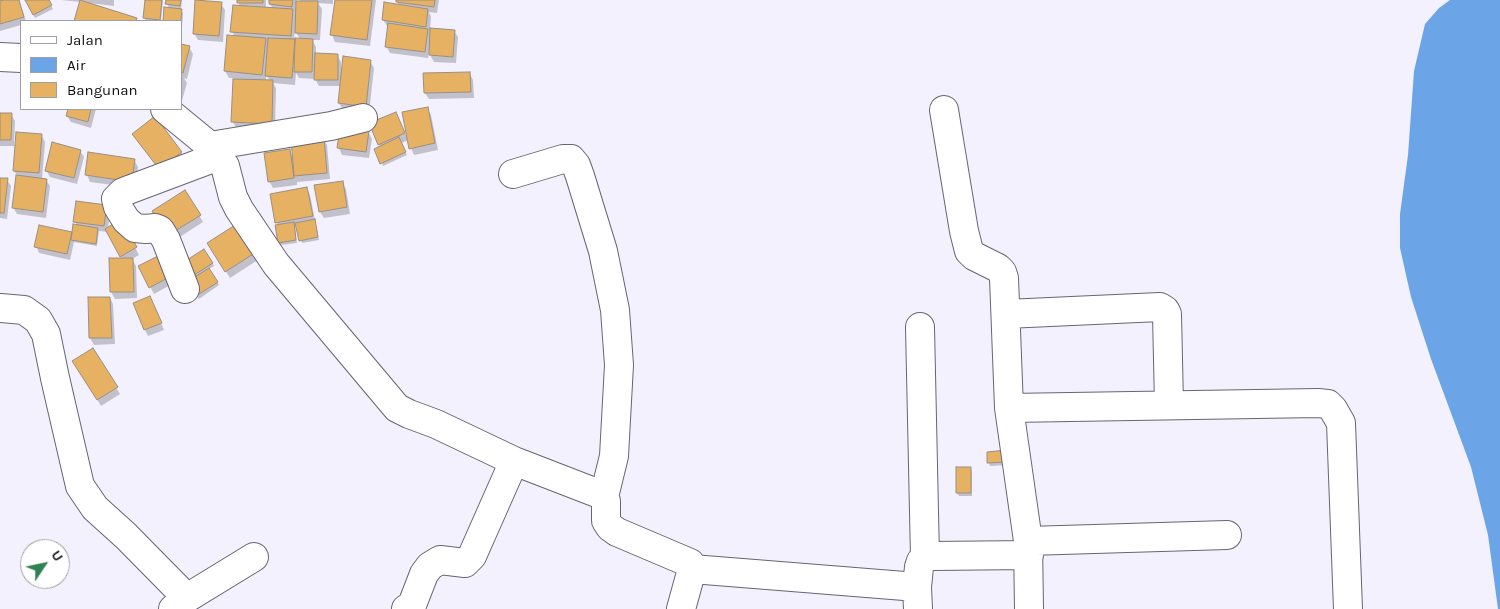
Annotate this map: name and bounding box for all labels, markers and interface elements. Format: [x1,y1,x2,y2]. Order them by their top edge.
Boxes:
legend [20,20,182,110]
text: Jalan [67,31,103,49]
text: Air [67,56,86,74]
text: Bangunan [67,81,138,99]
north arrow [20,539,70,589]
text: U [47,547,67,565]

